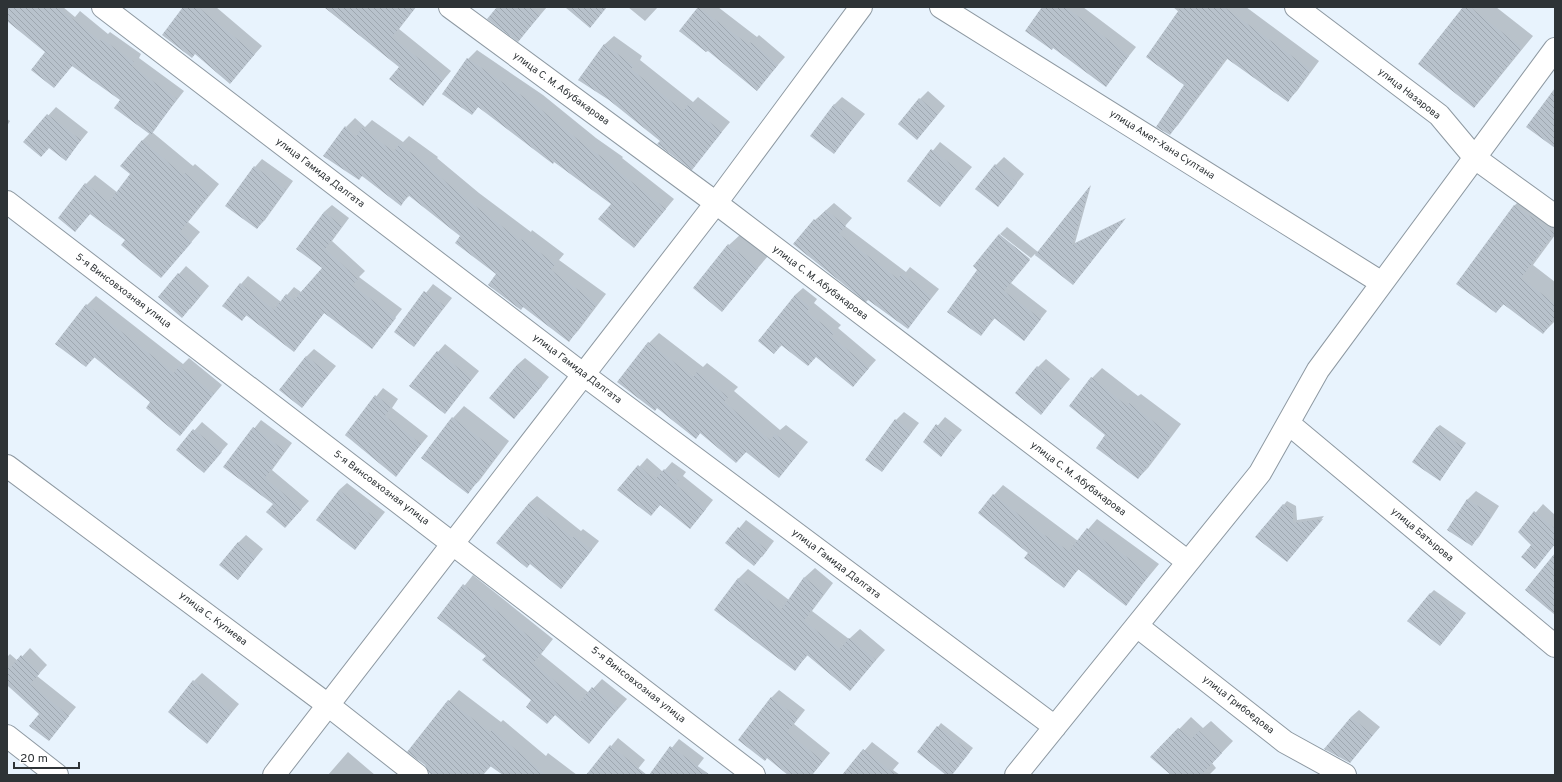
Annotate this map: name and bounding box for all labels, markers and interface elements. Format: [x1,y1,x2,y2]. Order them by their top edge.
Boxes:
street label: улица С. М. Абубакарова [510,50,612,128]
street label: улица Назарова [1375,65,1443,123]
street label: улица Амет-Хана Султана [1107,107,1217,183]
street label: улица Гамида Далгата [273,135,367,211]
street label: улица С. М. Абубакарова [770,243,870,323]
street label: 5-я Винсовхозная улица [72,251,174,331]
street label: улица Гамида Далгата [530,331,624,407]
street label: улица С. М. Абубакарова [1028,439,1128,519]
street label: 5-я Винсовхозная улица [330,448,432,528]
street label: улица Батырова [1388,505,1456,565]
street label: улица Гамида Далгата [789,526,883,602]
street label: улица С. Кулиева [176,589,250,649]
street label: 5-я Винсовхозная улица [588,644,688,726]
street label: улица Грибоедова [1199,673,1277,737]
scale bar [14,744,79,770]
text: 20 m [20,751,48,767]

